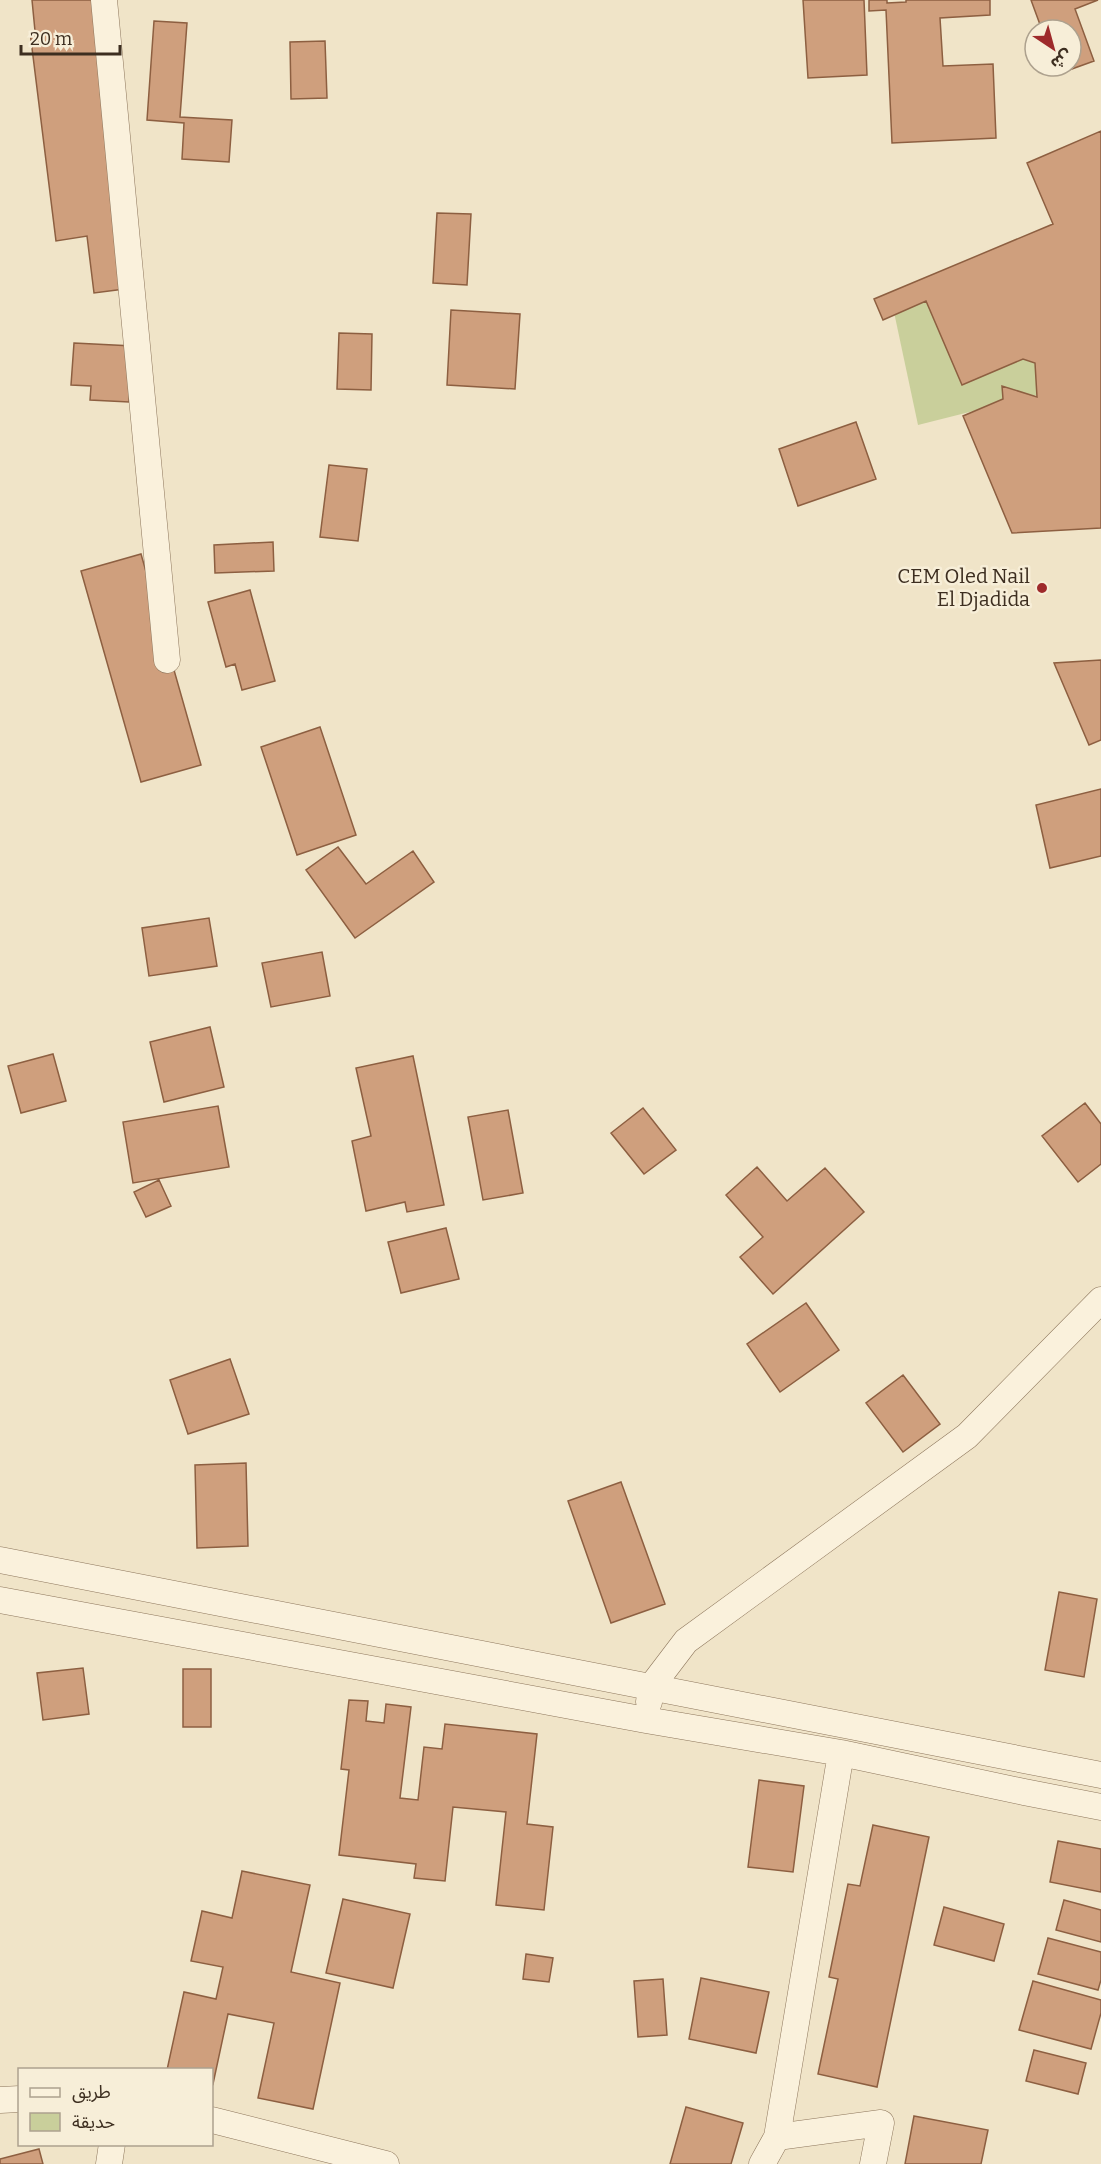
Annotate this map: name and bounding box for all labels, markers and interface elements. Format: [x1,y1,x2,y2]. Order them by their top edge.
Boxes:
scale bar [21,18,120,56]
north arrow [1023,18,1083,78]
text: 20 m [30,28,72,50]
text: ش [1047,46,1076,74]
place label: CEM Oled Nail El Djadida [897,564,1030,612]
marker: CEM Oled Nail El Djadida [1035,581,1049,595]
legend [18,2068,213,2146]
text: طريق [72,2081,111,2103]
text: حديقة [72,2111,115,2133]

